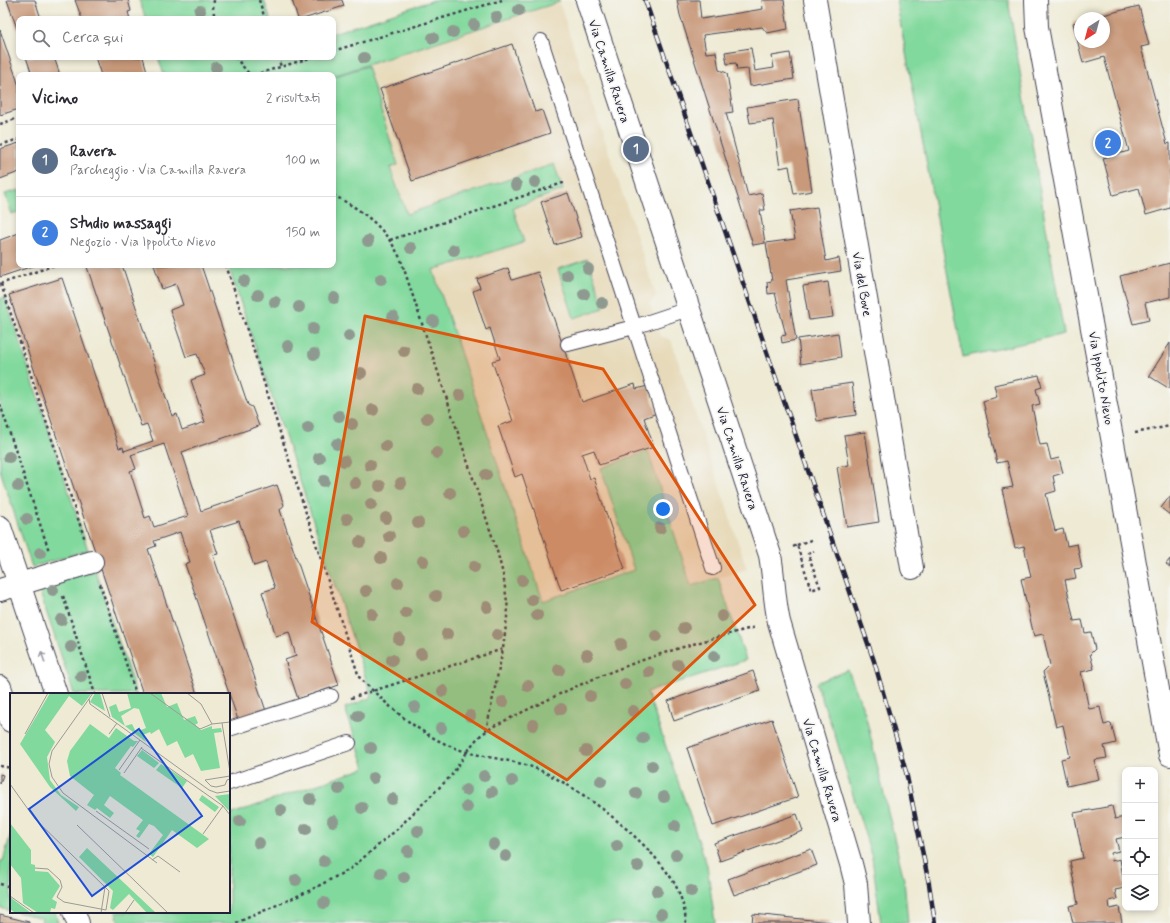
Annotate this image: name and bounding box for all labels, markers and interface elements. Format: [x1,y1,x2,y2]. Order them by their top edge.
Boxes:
north arrow [1074,12,1110,48]
search box [16,16,336,60]
street label: Via Camilla Ravera [584,18,633,125]
icon: search [30,27,52,49]
text: Cerca qui [62,28,123,48]
text: Vicino [32,87,78,109]
text: 2 risultati [266,90,320,107]
pin: 2 [1095,128,1121,158]
pin: 1 [623,134,649,164]
text: Ravera [70,142,116,162]
text: 1 [42,152,48,169]
text: 100 m [285,152,320,169]
text: Parcheggio · Via Camilla Ravera [70,162,246,179]
text: Studio massaggi [70,214,171,234]
text: 2 [42,224,48,241]
text: 150 m [286,224,320,241]
text: Negozio · Via Ippolito Nievo [70,234,216,251]
street label: Via del Bove [847,251,876,318]
street label: Via Ippolito Nievo [1084,330,1117,427]
street label: Via Camilla Ravera [712,405,761,512]
your location [653,499,673,519]
one-way arrow [39,651,47,663]
inset map [10,693,230,913]
street label: Via Camilla Ravera [798,716,845,824]
map controls [1122,767,1158,911]
button: + [1122,767,1158,803]
button: − [1122,803,1158,839]
button: locate [1122,839,1158,875]
button: layers [1122,875,1158,911]

